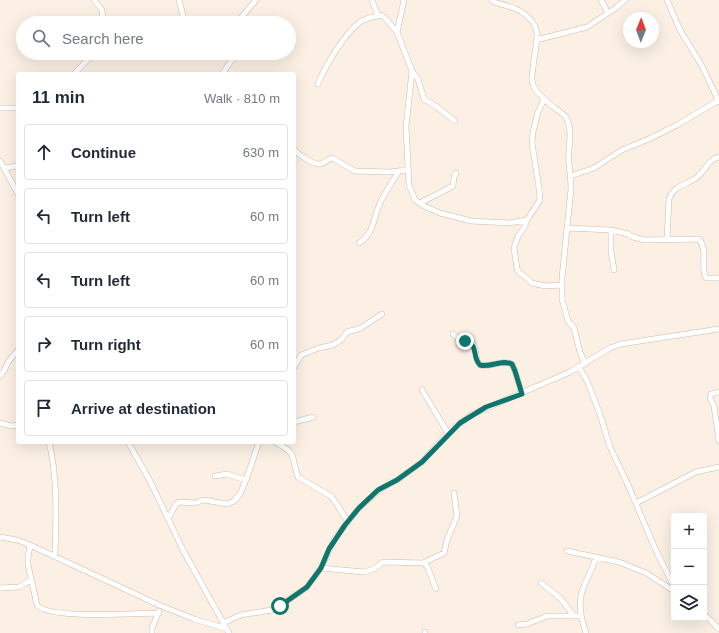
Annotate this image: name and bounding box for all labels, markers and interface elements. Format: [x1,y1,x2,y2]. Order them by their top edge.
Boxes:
north arrow [623,12,659,48]
search box [16,16,296,60]
icon: search [30,27,52,49]
text: Search here [62,30,144,47]
text: 11 min [32,88,85,107]
text: Walk · 810 m [204,91,280,106]
icon: ahead [33,141,55,163]
text: Continue [71,144,136,161]
text: 630 m [243,145,279,160]
icon: left [33,205,55,227]
text: Turn left [71,208,130,225]
text: 60 m [250,209,279,224]
icon: left [33,269,55,291]
text: Turn left [71,272,130,289]
text: 60 m [250,273,279,288]
route end [456,332,474,350]
icon: right [33,333,55,355]
text: Turn right [71,336,141,353]
text: 60 m [250,337,279,352]
icon: arrive [33,397,55,419]
text: Arrive at destination [71,400,216,417]
map controls [671,513,707,621]
button: + [671,513,707,549]
button: − [671,549,707,585]
button: layers [671,585,707,621]
route start [271,597,289,615]

